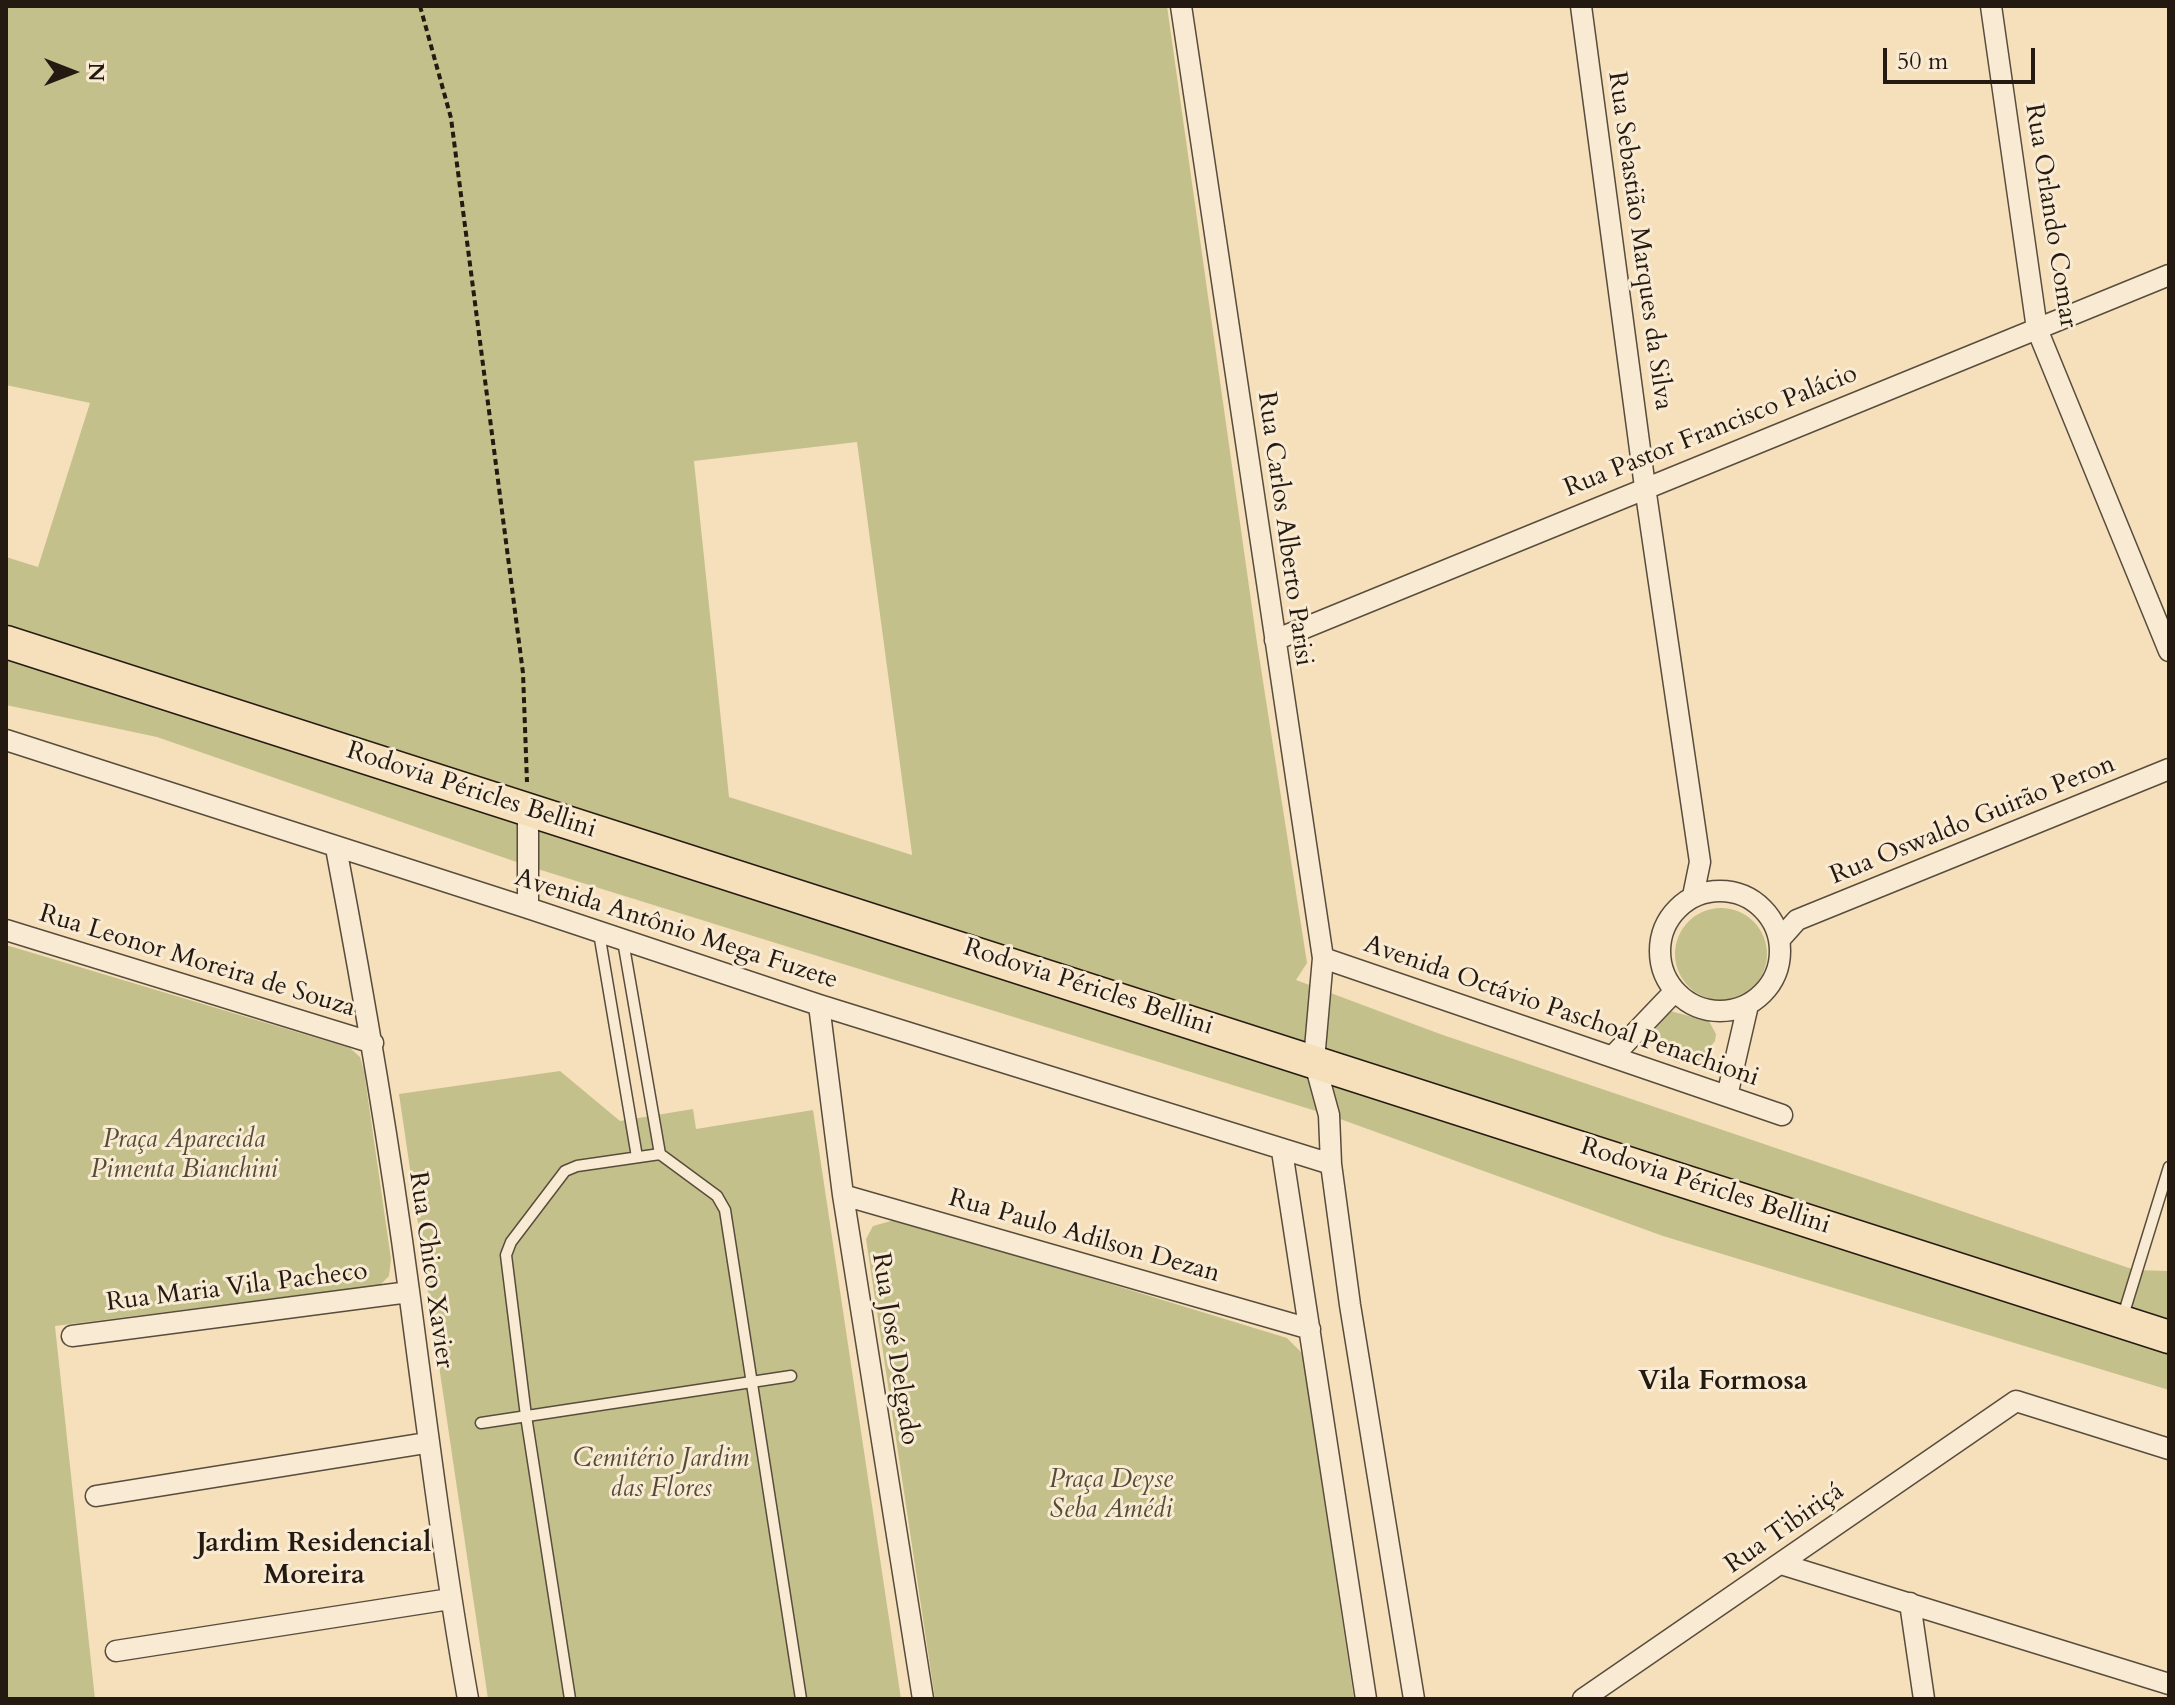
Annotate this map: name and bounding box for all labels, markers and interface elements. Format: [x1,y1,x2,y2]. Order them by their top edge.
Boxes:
north arrow [32,32,112,112]
scale bar [1887,32,2039,82]
text: 50 m [1897,45,1948,78]
text: N [81,62,111,82]
street label: Rua Sebastião Marques da Silva [1600,70,1678,412]
street label: Rua Orlando Comar [2017,102,2083,330]
street label: Rua Pastor Francisco Palácio [1560,359,1862,505]
street label: Rua Carlos Alberto Parisi [1249,390,1319,668]
street label: Rodovia Péricles Bellini [342,736,600,846]
street label: Rua Oswaldo Guirão Peron [1826,749,2120,893]
street label: Avenida Antônio Mega Fuzete [511,863,841,997]
street label: Rua Leonor Moreira de Souza [35,899,359,1025]
street label: Avenida Octávio Paschoal Penachioni [1359,930,1763,1094]
street label: Rodovia Péricles Bellini [959,933,1217,1043]
park label: Praça Aparecida Pimenta Bianchini [90,1125,278,1186]
street label: Rodovia Péricles Bellini [1576,1132,1834,1242]
street label: Rua Chico Xavier [401,1170,459,1370]
street label: Rua Paulo Adilson Dezan [945,1183,1223,1291]
street label: Rua José Delgado [863,1251,925,1447]
street label: Rua Maria Vila Pacheco [105,1256,369,1320]
district label: Vila Formosa [1638,1366,1808,1400]
park label: Cemitério Jardim das Flores [573,1444,749,1506]
park label: Praça Deyse Seba Amédi [1049,1465,1173,1526]
street label: Rua Tibiriçá [1720,1477,1850,1581]
district label: Jardim Residencial Moreira [196,1528,432,1594]

